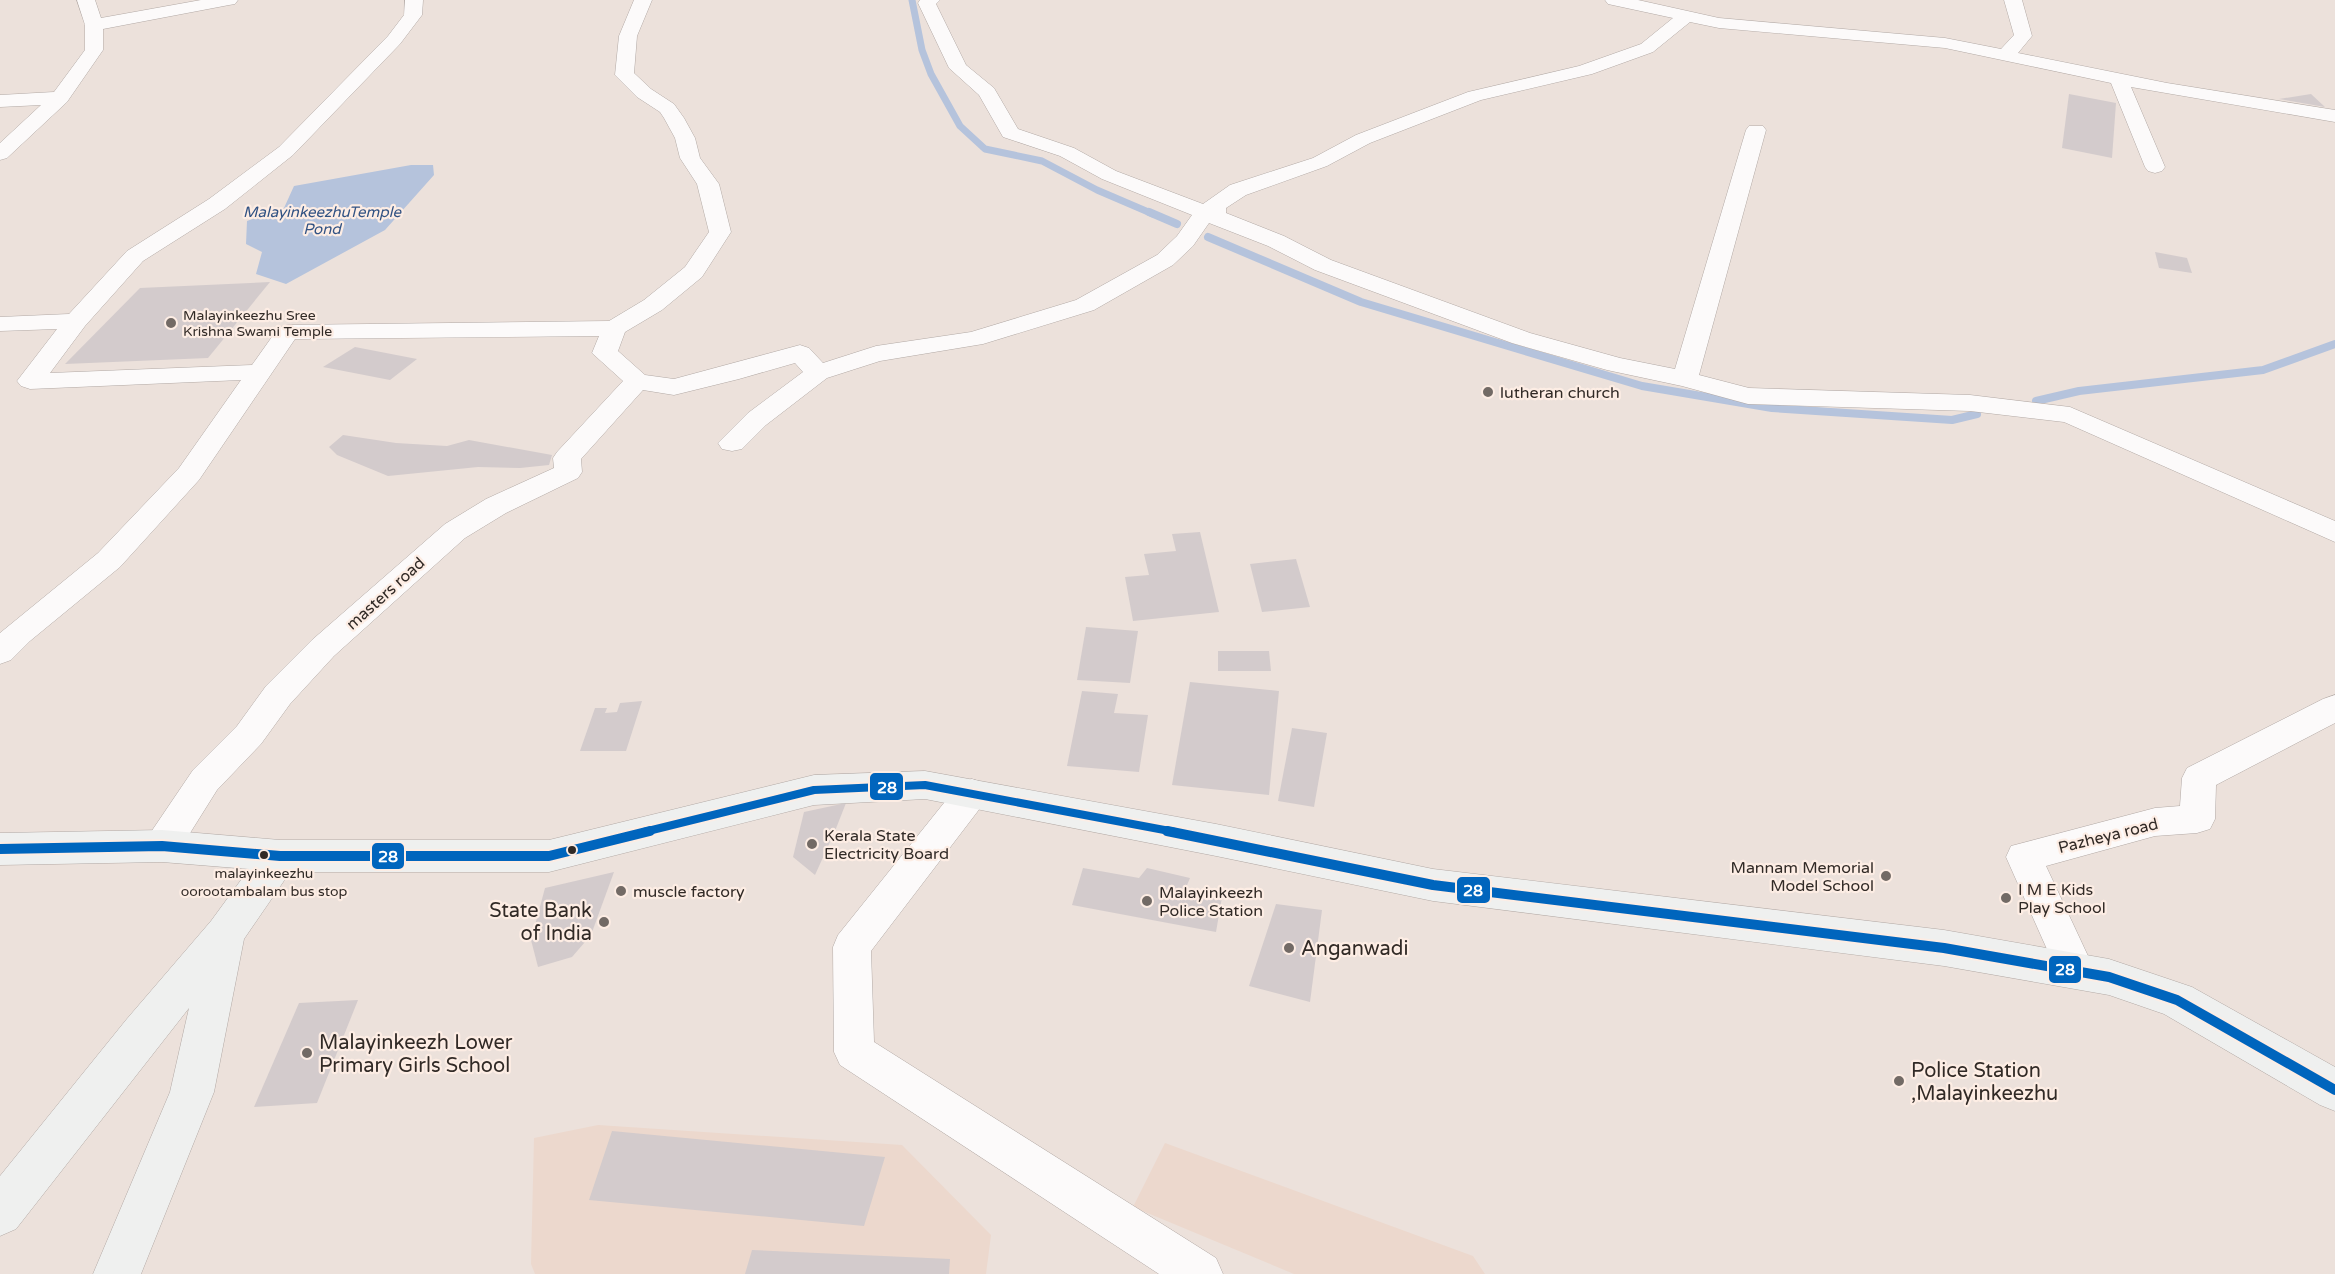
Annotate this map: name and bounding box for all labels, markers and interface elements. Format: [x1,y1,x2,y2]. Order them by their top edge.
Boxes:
water label: MalayinkeezhuTemple Pond [243,203,402,238]
place label: Malayinkeezhu Sree Krishna Swami Temple [183,307,332,340]
marker: Malayinkeezhu Sree Krishna Swami Temple [164,316,178,330]
place label: lutheran church [1500,383,1620,403]
marker: lutheran church [1481,385,1495,399]
street label: masters road [342,553,429,634]
line badge: 28 [869,772,904,801]
text: 28 [877,778,897,798]
street label: Pazheya road [2056,814,2160,858]
place label: Kerala State Electricity Board [824,826,949,864]
marker: Kerala State Electricity Board [805,837,819,851]
line badge: 28 [371,842,405,870]
unlabelled marker [566,844,578,856]
text: 28 [378,847,398,867]
marker: malayinkeezhu oorootambalam bus stop [258,849,270,861]
place label: Mannam Memorial Model School [1730,858,1874,896]
place label: malayinkeezhu oorootambalam bus stop [181,865,348,900]
marker: Mannam Memorial Model School [1879,869,1893,883]
line badge: 28 [1456,876,1491,904]
place label: I M E Kids Play School [2018,880,2106,918]
text: 28 [1463,881,1483,901]
place label: muscle factory [633,882,745,902]
place label: Malayinkeezh Police Station [1159,883,1263,921]
marker: muscle factory [614,884,628,898]
marker: I M E Kids Play School [1999,891,2013,905]
marker: Malayinkeezh Police Station [1140,894,1154,908]
place label: State Bank of India [489,899,592,946]
marker: State Bank of India [597,915,611,929]
place label: Anganwadi [1301,937,1408,961]
marker: Anganwadi [1282,941,1296,955]
line badge: 28 [2048,955,2082,984]
text: 28 [2055,960,2075,980]
place label: Malayinkeezh Lower Primary Girls School [319,1031,513,1078]
marker: Malayinkeezh Lower Primary Girls School [300,1046,314,1060]
place label: Police Station ,Malayinkeezhu [1911,1059,2058,1106]
marker: Police Station ,Malayinkeezhu [1892,1074,1906,1088]

